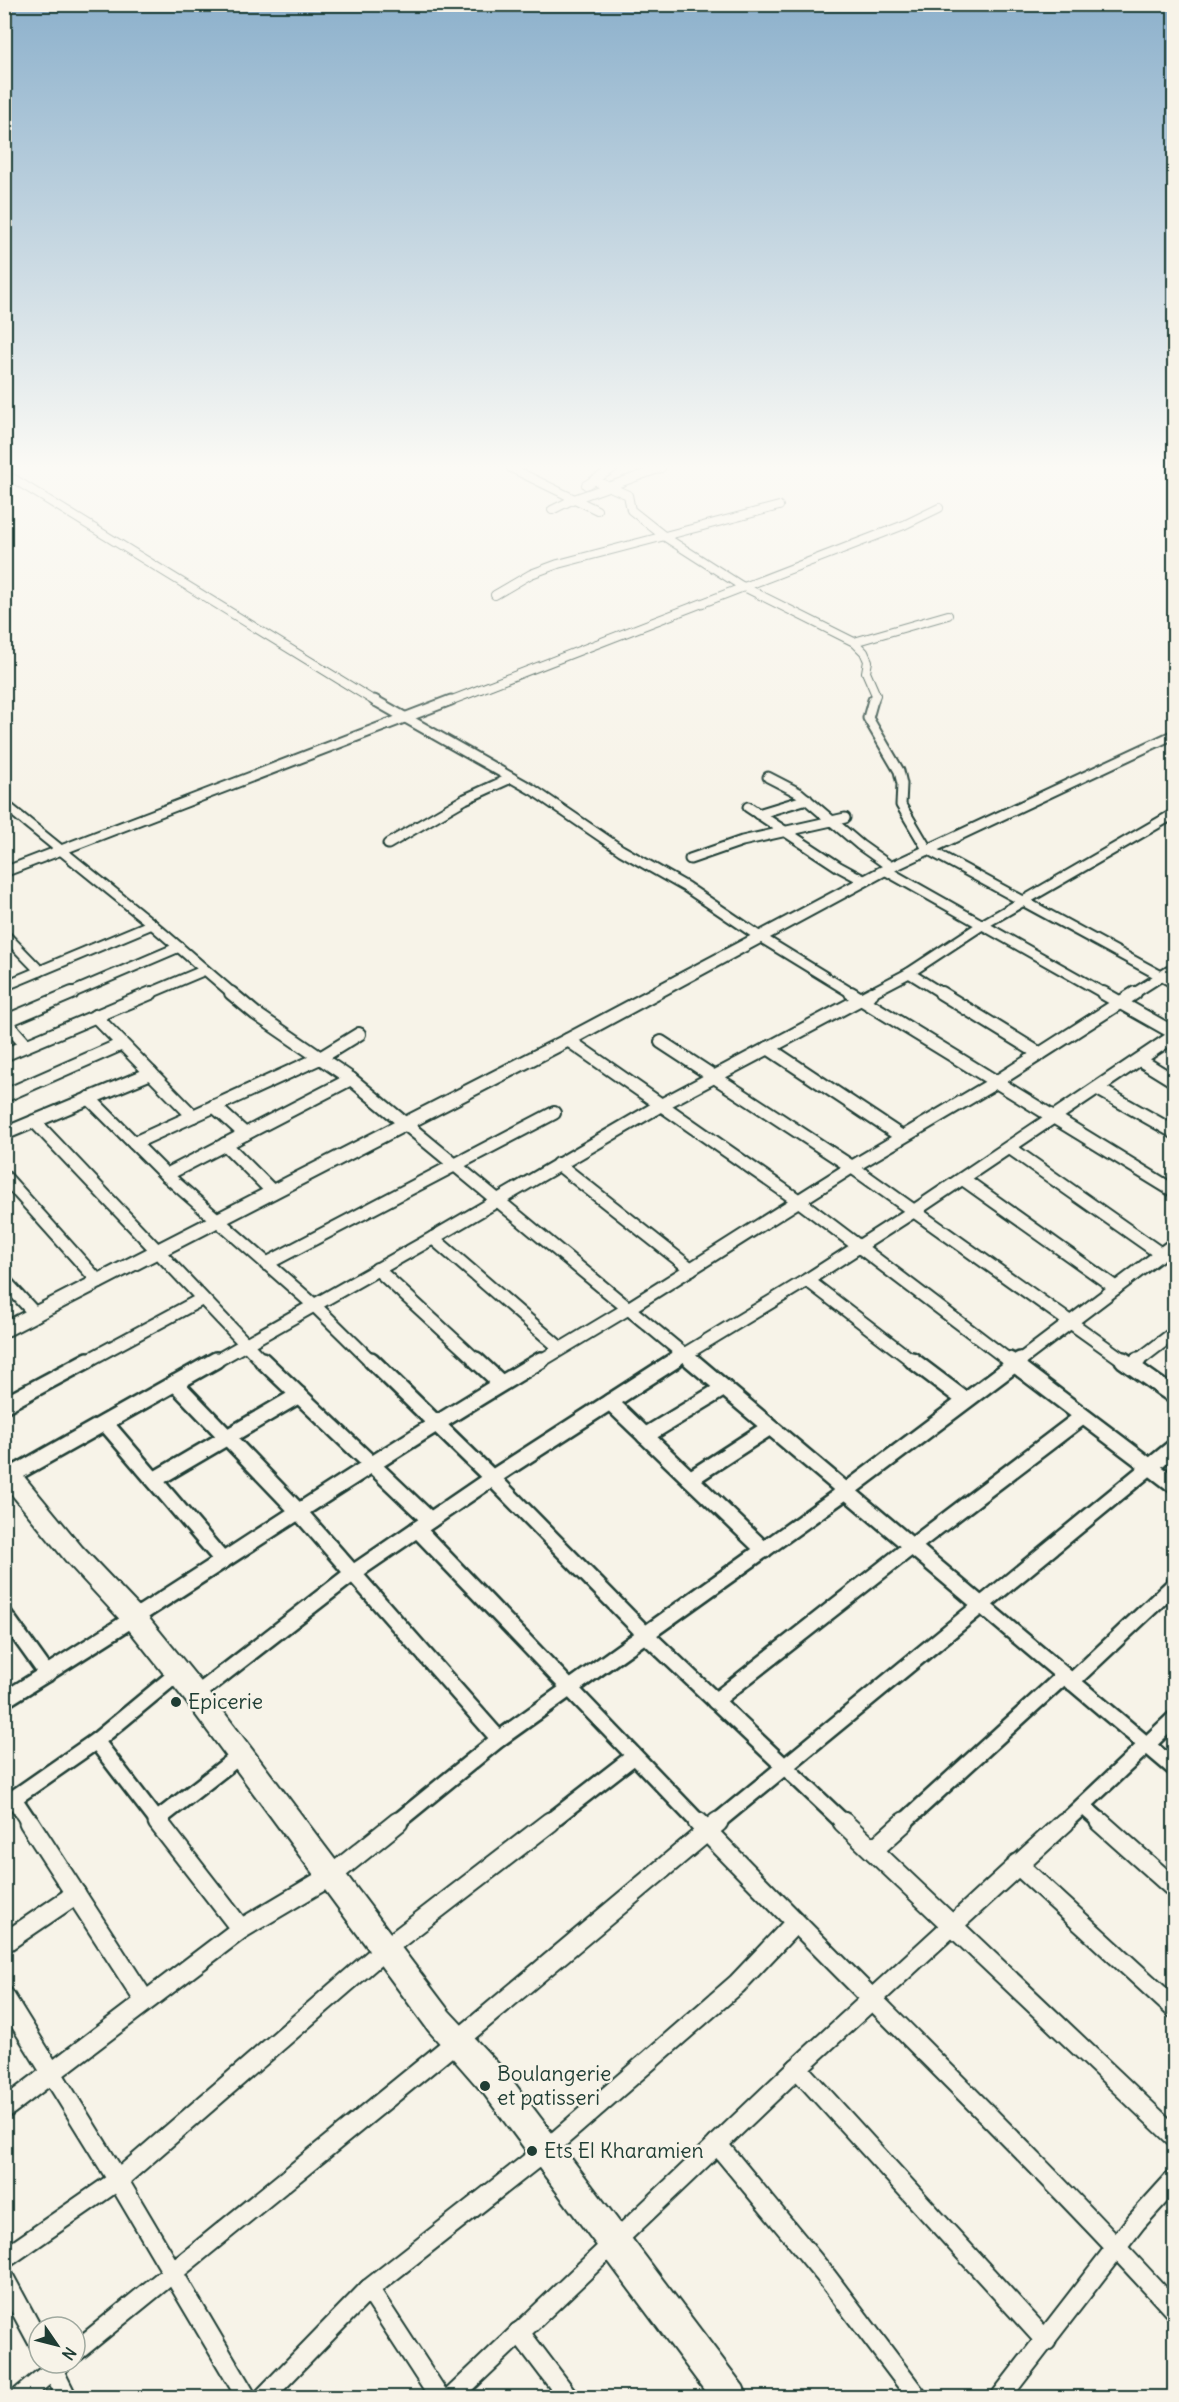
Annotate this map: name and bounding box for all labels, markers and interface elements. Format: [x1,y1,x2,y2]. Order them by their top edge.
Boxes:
place label: Epicerie [188,1688,263,1715]
marker: Epicerie [169,1695,183,1709]
place label: Boulangerie et patisseri [497,2060,611,2111]
marker: Boulangerie et patisseri [478,2079,492,2093]
place label: Ets El Kharamien [544,2137,704,2164]
marker: Ets El Kharamien [525,2144,539,2158]
north arrow [27,2315,87,2375]
text: N [58,2343,81,2364]

